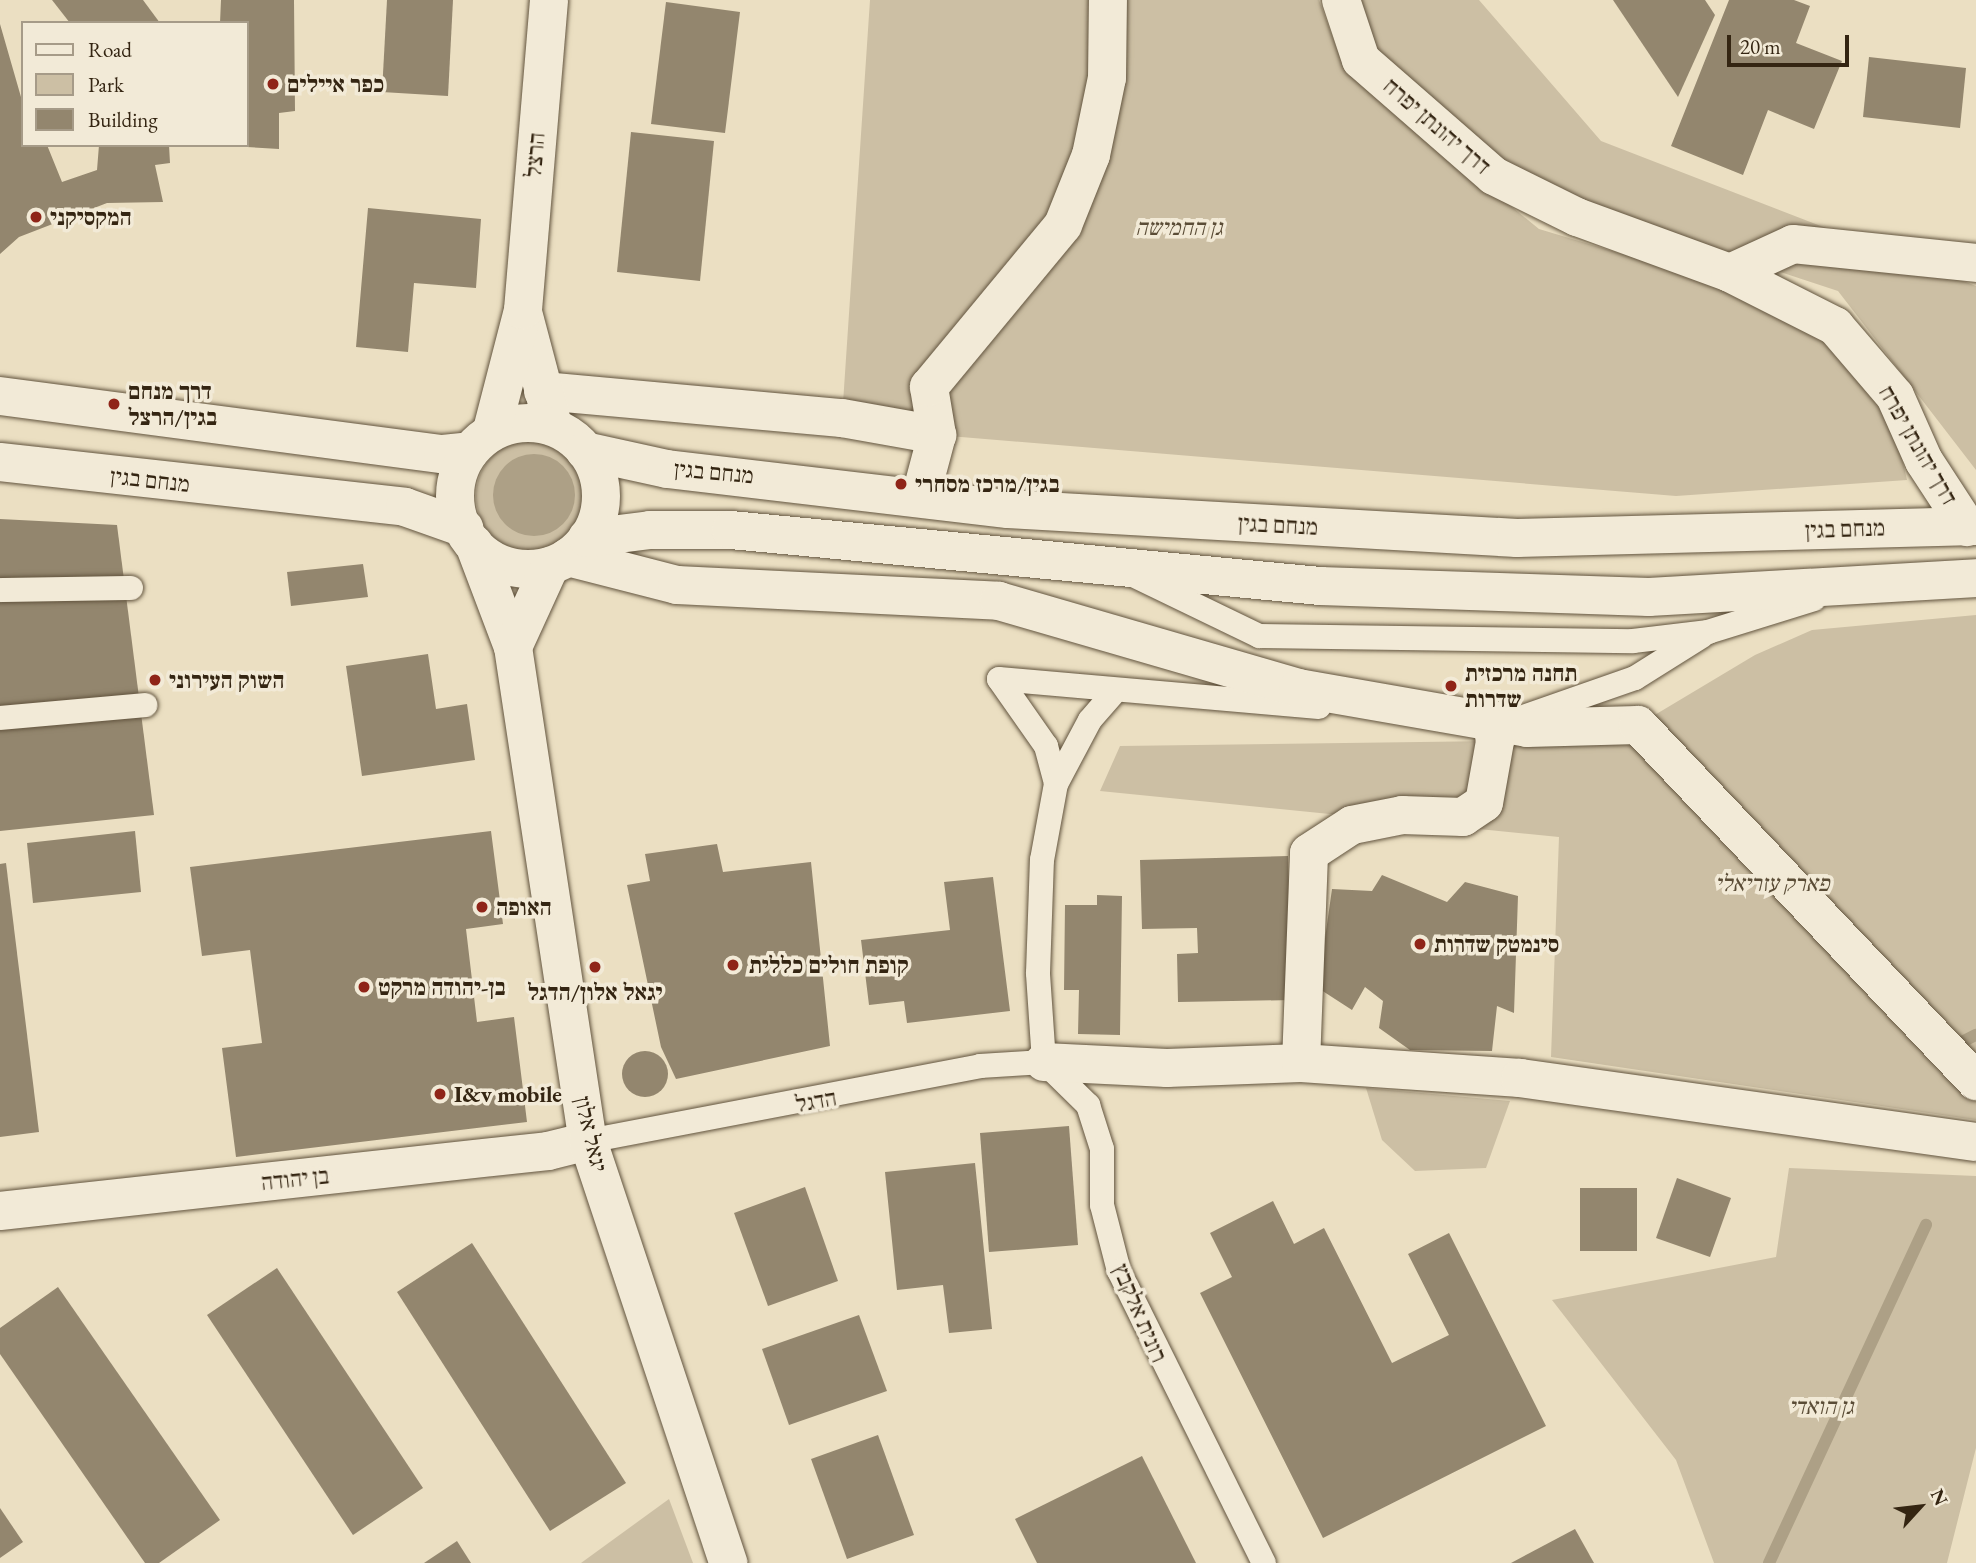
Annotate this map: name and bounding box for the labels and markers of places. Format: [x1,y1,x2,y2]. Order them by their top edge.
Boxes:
place label: כפר איילים [287,70,384,98]
marker: כפר איילים [265,76,281,92]
place label: המקסיקני [50,203,132,231]
marker: המקסיקני [28,209,44,225]
place label: דרך מנחם בגין/הרצל [128,377,217,431]
marker: דרך מנחם בגין/הרצל [106,396,122,412]
place label: בגין/מרכז מסחרי [915,470,1059,498]
marker: בגין/מרכז מסחרי [893,476,909,492]
place label: תחנה מרכזית שדרות [1465,659,1577,713]
place label: השוק העירוני [169,666,284,694]
marker: השוק העירוני [147,672,163,688]
marker: תחנה מרכזית שדרות [1443,678,1459,694]
place label: האופה [496,893,552,921]
marker: האופה [474,899,490,915]
place label: סינמטק שדרות [1434,930,1559,958]
marker: סינמטק שדרות [1412,936,1428,952]
place label: קופת חולים כללית [749,951,909,979]
marker: קופת חולים כללית [723,955,743,975]
marker: יגאל אלון/הדגל [587,959,603,975]
place label: בן-יהודה מרקט [378,973,506,1001]
place label: יגאל אלון/הדגל [528,978,662,1006]
marker: בן-יהודה מרקט [356,979,372,995]
place label: I&v mobile [454,1080,562,1108]
marker: I&v mobile [432,1086,448,1102]

